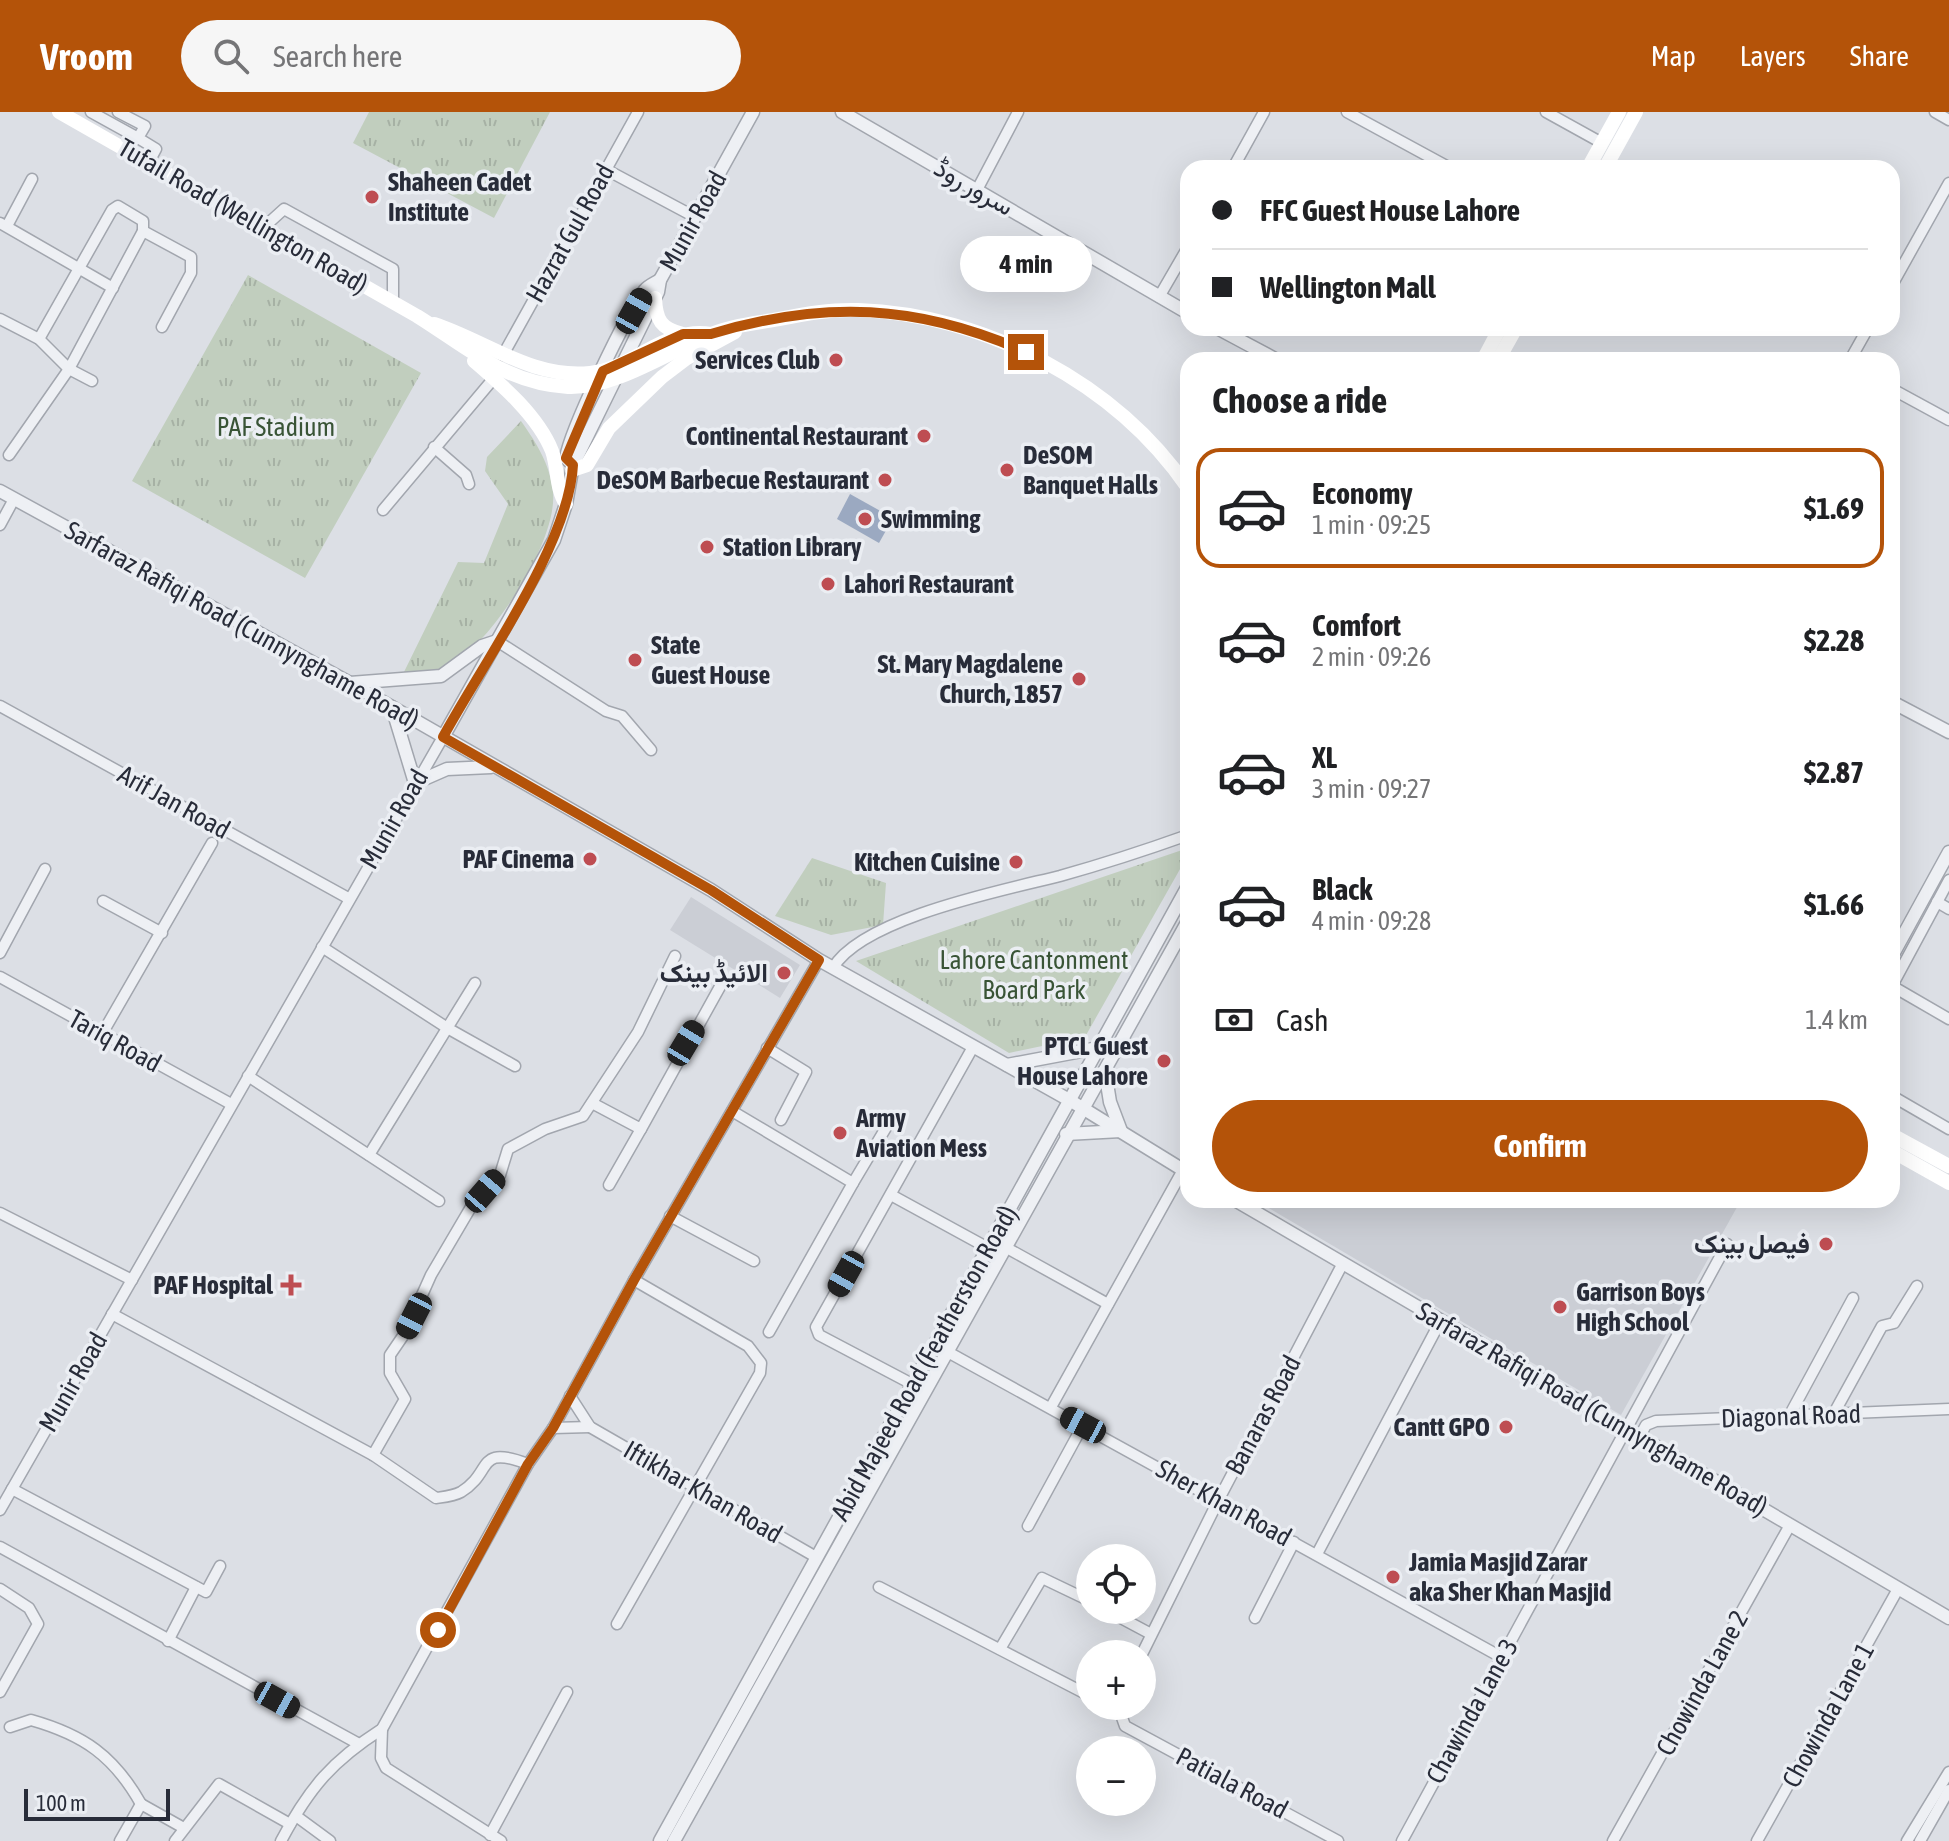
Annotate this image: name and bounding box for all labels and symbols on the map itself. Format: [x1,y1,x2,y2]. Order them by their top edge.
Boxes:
street label: Tufail Road (Wellington Road) [113,132,373,300]
street label: سرور روڈ [928,152,1019,223]
street label: Hazrat Gul Road [520,159,620,307]
street label: Munir Road [653,166,733,276]
place label: Shaheen Cadet Institute [388,167,532,227]
marker: Shaheen Cadet Institute [363,188,381,206]
callout: 4 min [960,236,1092,292]
car [612,284,656,338]
route end [1008,334,1044,370]
place label: Services Club [695,345,820,375]
marker: Services Club [827,351,845,369]
park label: PAF Stadium [217,412,335,442]
place label: Continental Restaurant [685,421,909,451]
marker: Continental Restaurant [915,427,933,445]
place label: DeSOM Banquet Halls [1023,440,1158,500]
marker: DeSOM Banquet Halls [998,461,1016,479]
place label: DeSOM Barbecue Restaurant [596,465,869,495]
marker: DeSOM Barbecue Restaurant [876,471,894,489]
place label: Swimming [881,504,981,534]
marker: Swimming [856,510,874,528]
street label: Sarfaraz Rafiqi Road (Cunnynghame Road) [60,515,424,735]
place label: Station Library [723,532,862,562]
marker: Station Library [698,538,716,556]
place label: Lahori Restaurant [844,569,1014,599]
marker: Lahori Restaurant [819,575,837,593]
place label: State Guest House [651,630,770,690]
place label: St. Mary Magdalene Church, 1857 [878,649,1063,709]
marker: State Guest House [626,651,644,669]
marker: St. Mary Magdalene Church, 1857 [1070,670,1088,688]
street label: Arif Jan Road [113,759,235,845]
street label: Munir Road [354,764,434,874]
place label: PAF Cinema [463,844,574,874]
place label: Kitchen Cuisine [854,847,1000,877]
marker: PAF Cinema [581,850,599,868]
marker: Kitchen Cuisine [1007,853,1025,871]
park label: Lahore Cantonment Board Park [939,945,1129,1005]
place label: الائیڈ بینک [660,958,768,988]
marker: الائیڈ بینک [775,964,793,982]
street label: Tariq Road [64,1003,166,1079]
car [663,1016,709,1070]
place label: PTCL Guest House Lahore [1017,1031,1148,1091]
marker: PTCL Guest House Lahore [1155,1052,1173,1070]
place label: Army Aviation Mess [855,1103,987,1163]
marker: Army Aviation Mess [831,1124,849,1142]
car [460,1165,510,1217]
street label: Abid Majeed Road (Featherston Road) [825,1200,1023,1526]
place label: فیصل بینک [1694,1229,1810,1260]
marker: فیصل بینک [1817,1235,1835,1253]
car [824,1247,868,1301]
place label: PAF Hospital [153,1270,274,1300]
marker: PAF Hospital [280,1274,302,1296]
place label: Garrison Boys High School [1576,1277,1705,1337]
car [392,1289,436,1343]
street label: Sarfaraz Rafiqi Road (Cunnynghame Road) [1411,1296,1773,1522]
marker: Garrison Boys High School [1551,1298,1569,1316]
street label: Munir Road [33,1327,113,1437]
street label: Banaras Road [1219,1350,1307,1480]
street label: Diagonal Road [1720,1399,1862,1433]
car [1056,1403,1110,1447]
place label: Cantt GPO [1393,1412,1490,1442]
marker: Cantt GPO [1497,1418,1515,1436]
street label: Iftikhar Khan Road [618,1435,788,1549]
street label: Sher Khan Road [1151,1454,1297,1552]
place label: Jamia Masjid Zarar aka Sher Khan Masjid [1408,1547,1611,1607]
marker: Jamia Masjid Zarar aka Sher Khan Masjid [1384,1568,1402,1586]
street label: Chowinda Lane 2 [1650,1605,1754,1761]
route start [420,1612,456,1648]
street label: Chawinda Lane 3 [1420,1633,1524,1789]
street label: Chowinda Lane 1 [1776,1637,1880,1793]
car [250,1678,304,1722]
street label: Patiala Road [1171,1741,1293,1825]
scale bar [24,1785,170,1821]

